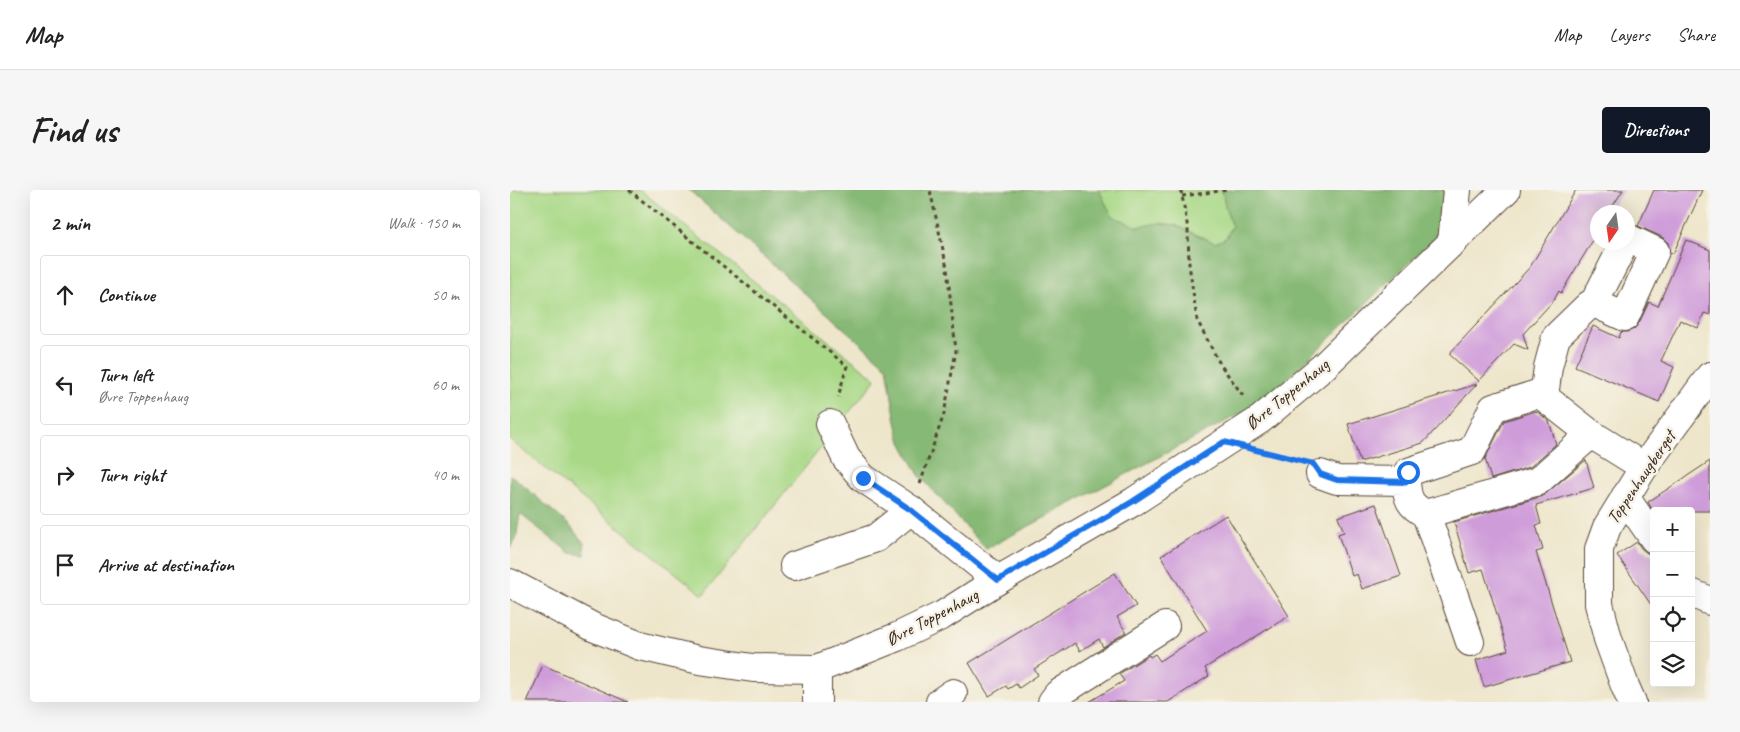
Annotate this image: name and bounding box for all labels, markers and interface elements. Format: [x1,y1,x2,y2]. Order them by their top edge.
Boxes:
text: Map [25,20,62,50]
text: Map [1554,24,1582,46]
text: Layers [1610,24,1649,46]
text: Share [1677,24,1715,46]
button: Directions [1602,107,1710,153]
text: Find us [30,108,117,153]
north arrow [1590,205,1635,250]
text: 2 min [50,210,90,236]
text: Walk · 150 m [388,213,460,233]
icon: ahead [51,281,79,309]
text: Continue [98,283,155,307]
text: 50 m [432,285,459,305]
street label: Øvre Toppenhaug [1241,353,1335,434]
text: Turn left [98,363,153,387]
icon: left [51,371,79,399]
text: 60 m [432,375,459,395]
text: Øvre Toppenhaug [98,387,188,407]
street label: Toppenhaugberget [1602,424,1682,528]
icon: right [51,461,79,489]
route start [1397,461,1420,484]
text: Turn right [98,463,165,487]
text: 40 m [432,465,459,485]
route end [852,467,875,490]
map controls [1650,507,1695,687]
button: + [1650,507,1695,552]
icon: arrive [51,551,79,579]
button: − [1650,552,1695,597]
text: Arrive at destination [98,553,234,577]
street label: Øvre Toppenhaug [882,583,983,651]
button: locate [1650,597,1695,642]
button: layers [1650,642,1695,687]

